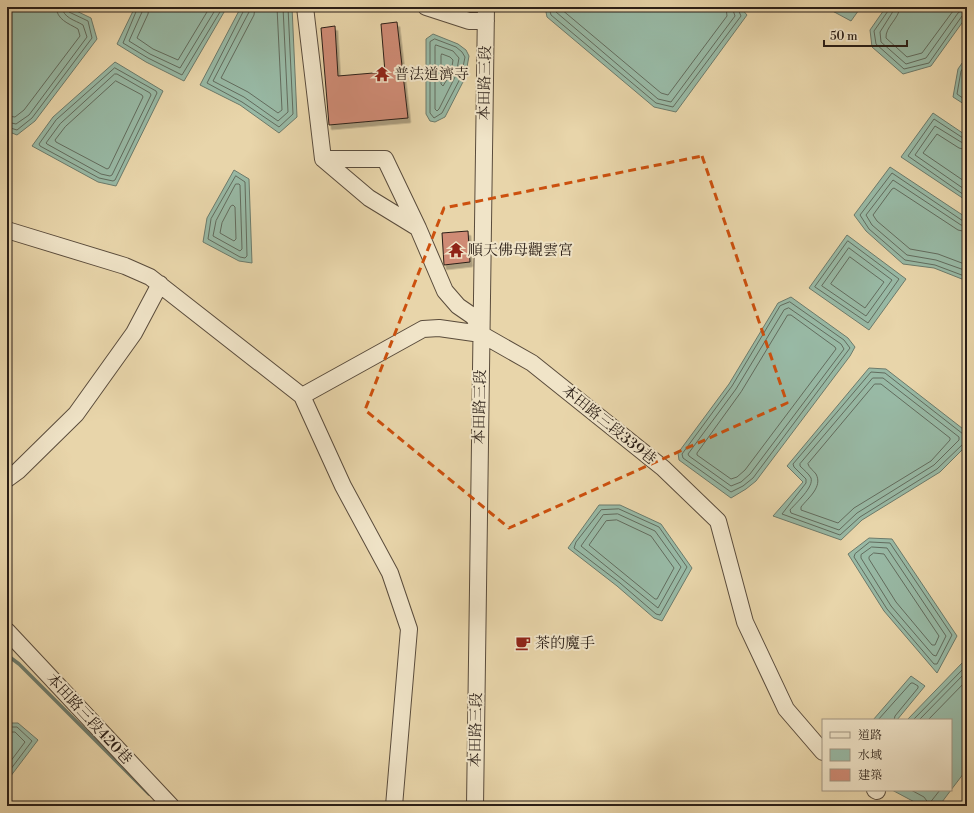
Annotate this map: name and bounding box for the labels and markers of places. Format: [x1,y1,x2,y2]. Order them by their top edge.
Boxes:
temple icon: 普法道濟寺 [373,65,391,83]
place label: 普法道濟寺 [394,65,469,84]
temple icon: 順天佛母觀雲宮 [447,241,465,259]
place label: 順天佛母觀雲宮 [468,241,573,260]
cafe icon: 茶的魔手 [514,634,532,652]
place label: 茶的魔手 [535,634,595,653]

